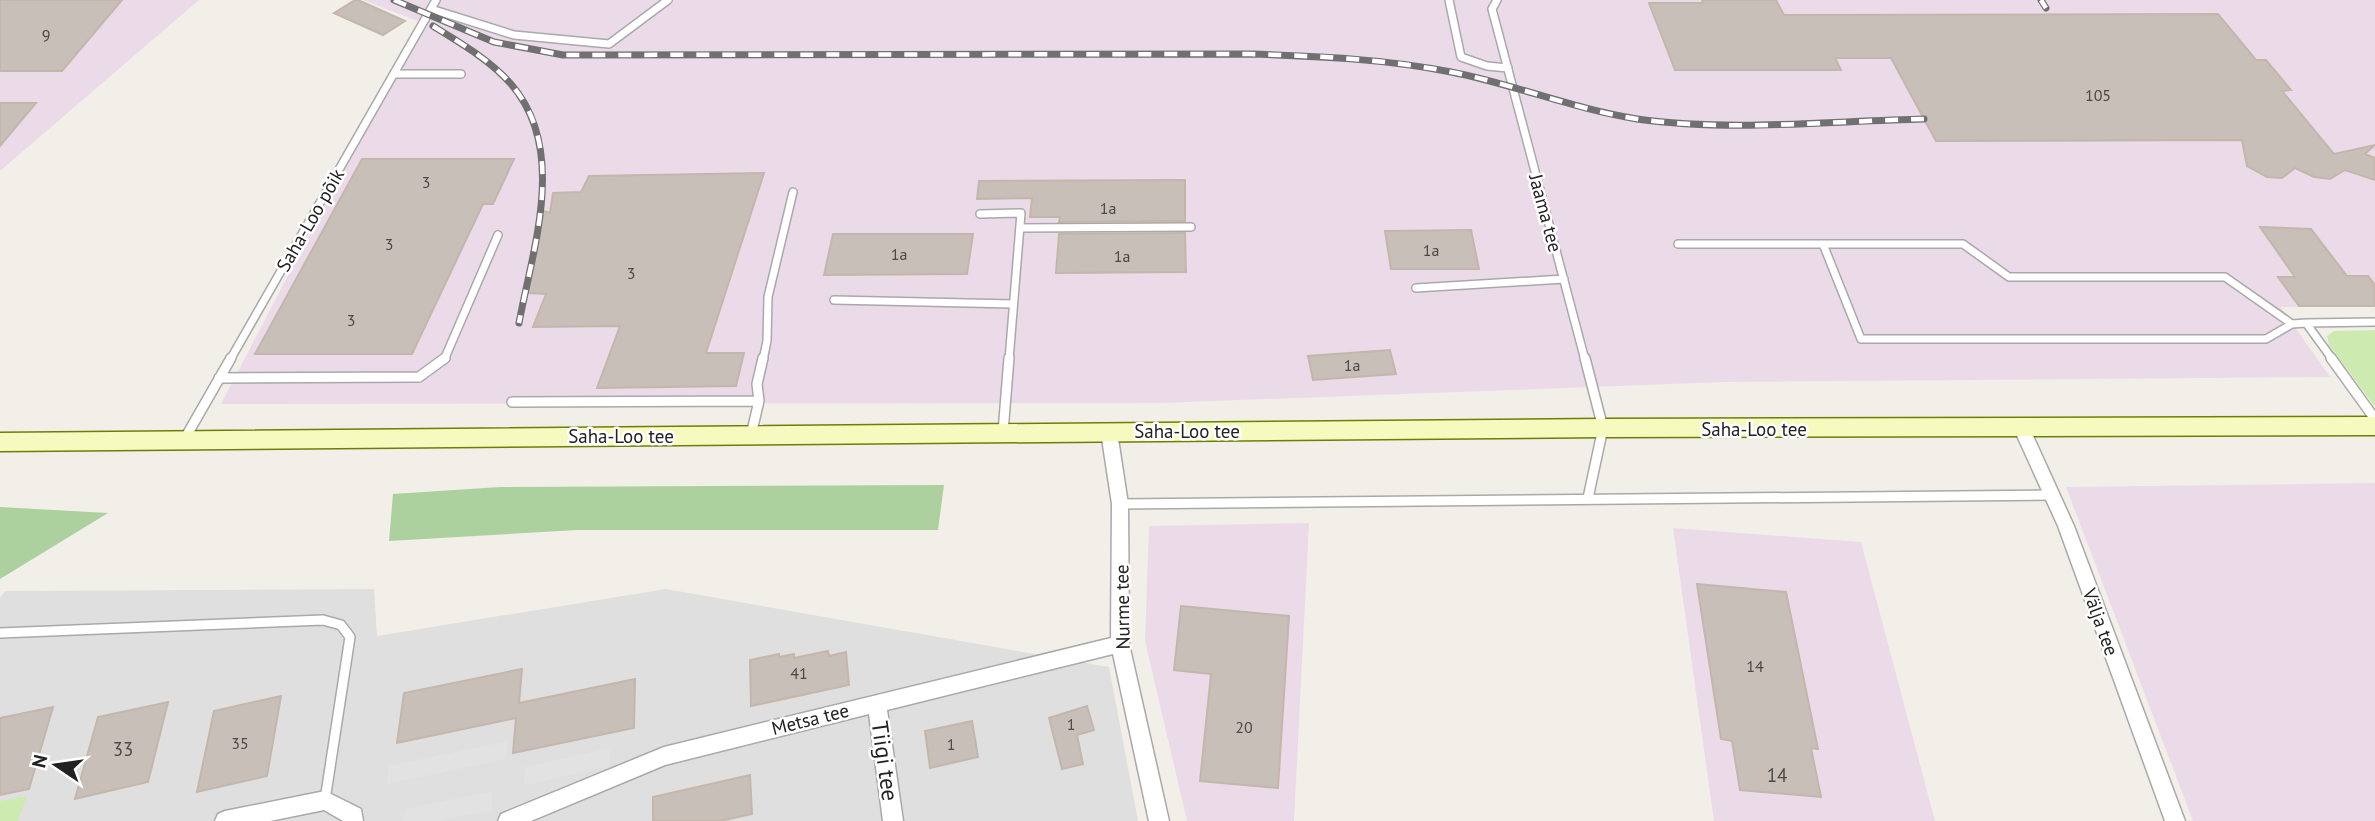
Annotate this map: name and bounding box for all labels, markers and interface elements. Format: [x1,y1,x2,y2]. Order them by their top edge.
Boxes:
house number: 9 [42,25,50,45]
house number: 105 [2085,85,2111,105]
street label: Saha-Loo põik [271,164,349,276]
street label: Jaama tee [1524,170,1568,255]
house number: 3 [422,172,430,192]
house number: 1a [1100,198,1116,218]
house number: 3 [385,234,393,254]
house number: 1a [1423,240,1439,260]
house number: 1a [891,244,907,264]
house number: 1a [1114,246,1130,266]
house number: 3 [627,263,635,283]
house number: 3 [347,310,355,330]
house number: 1a [1344,355,1360,375]
street label: Saha-Loo tee [1701,417,1807,441]
street label: Saha-Loo tee [1134,419,1240,443]
street label: Saha-Loo tee [568,424,674,448]
street label: Nurme tee [1109,564,1135,650]
street label: Välja tee [2077,584,2124,659]
house number: 14 [1746,656,1764,676]
house number: 41 [790,663,808,683]
street label: Metsa tee [769,698,851,740]
house number: 1 [1067,714,1075,734]
house number: 20 [1235,717,1253,737]
street label: Tiigi tee [866,719,905,803]
north arrow [21,730,91,800]
house number: 35 [231,733,249,753]
house number: 1 [947,734,955,754]
house number: 33 [113,737,133,761]
text: N [26,752,53,770]
house number: 14 [1767,763,1787,787]

